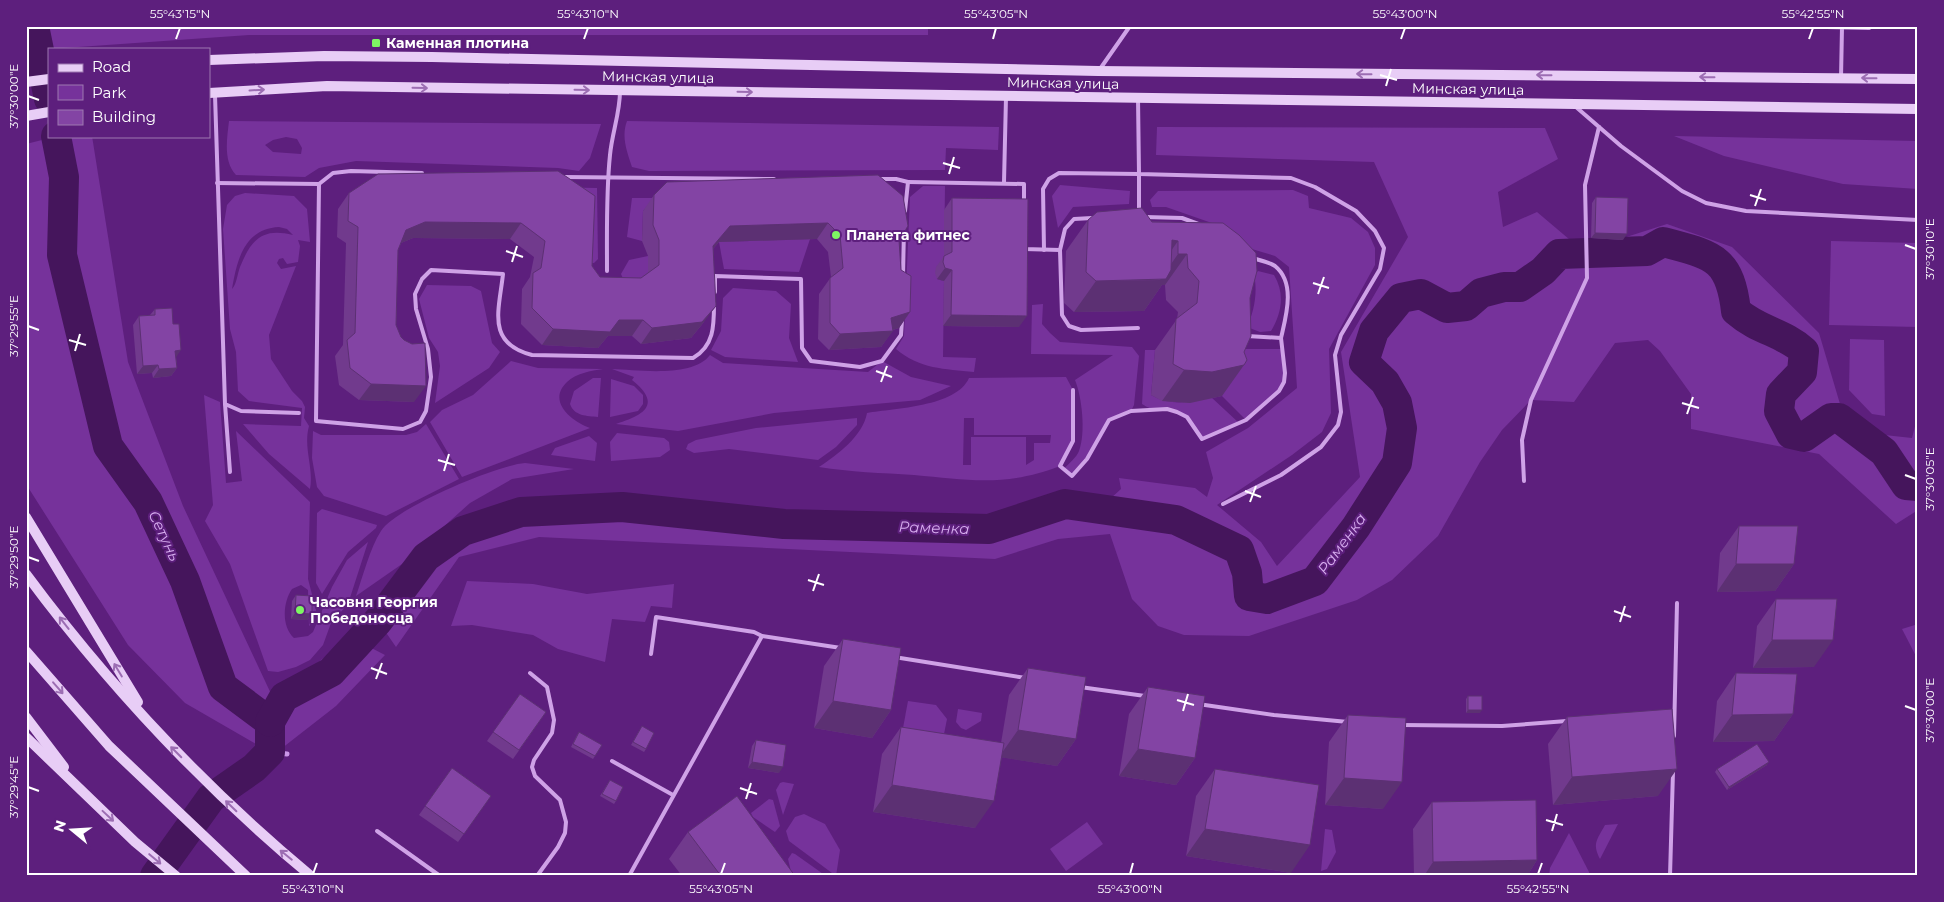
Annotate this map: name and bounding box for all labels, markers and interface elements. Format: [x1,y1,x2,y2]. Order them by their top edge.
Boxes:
text: 55°43'15"N [150,6,210,21]
text: 55°43'10"N [557,6,619,21]
text: 55°43'05"N [964,6,1028,21]
text: 55°43'00"N [1372,6,1438,21]
text: 55°42'55"N [1782,6,1844,21]
place label: Каменная плотина [386,34,529,52]
marker: Каменная плотина [370,37,382,49]
legend [48,48,210,138]
text: Road [92,57,131,76]
text: 37°30'00"E [6,64,21,128]
street label: Минская улица [602,67,714,87]
one-way arrow [1356,69,1372,78]
one-way arrow [1536,70,1552,80]
one-way arrow [1699,72,1715,82]
street label: Минская улица [1007,73,1119,93]
one-way arrow [1861,73,1878,83]
street label: Минская улица [1412,79,1524,99]
text: Park [92,83,126,102]
one-way arrow [412,83,428,93]
one-way arrow [574,85,590,95]
one-way arrow [249,86,265,95]
one-way arrow [737,88,753,97]
text: Building [92,107,156,126]
text: 37°30'10"E [1922,218,1937,280]
place label: Планета фитнес [846,226,971,244]
marker: Планета фитнес [830,229,842,241]
text: 37°29'55"E [6,295,21,357]
text: 37°30'05"E [1922,447,1937,511]
water label: Сетунь [144,507,184,564]
water label: Раменка [1313,509,1370,578]
water label: Раменка [898,517,970,538]
text: 37°29'50"E [6,525,21,589]
place label: Часовня Георгия Победоносца [310,593,438,627]
marker: Часовня Георгия Победоносца [294,604,306,616]
one-way arrow [58,617,69,630]
one-way arrow [113,663,123,677]
text: 37°30'00"E [1922,678,1937,742]
one-way arrow [52,681,63,694]
one-way arrow [170,745,182,758]
text: 37°29'45"E [6,756,21,818]
one-way arrow [225,799,237,812]
north arrow [48,804,98,854]
one-way arrow [102,810,114,822]
text: N [49,818,70,834]
one-way arrow [280,850,293,861]
one-way arrow [149,853,162,864]
text: 55°43'10"N [282,881,344,896]
text: 55°43'05"N [689,881,753,896]
text: 55°43'00"N [1097,881,1163,896]
text: 55°42'55"N [1507,881,1569,896]

